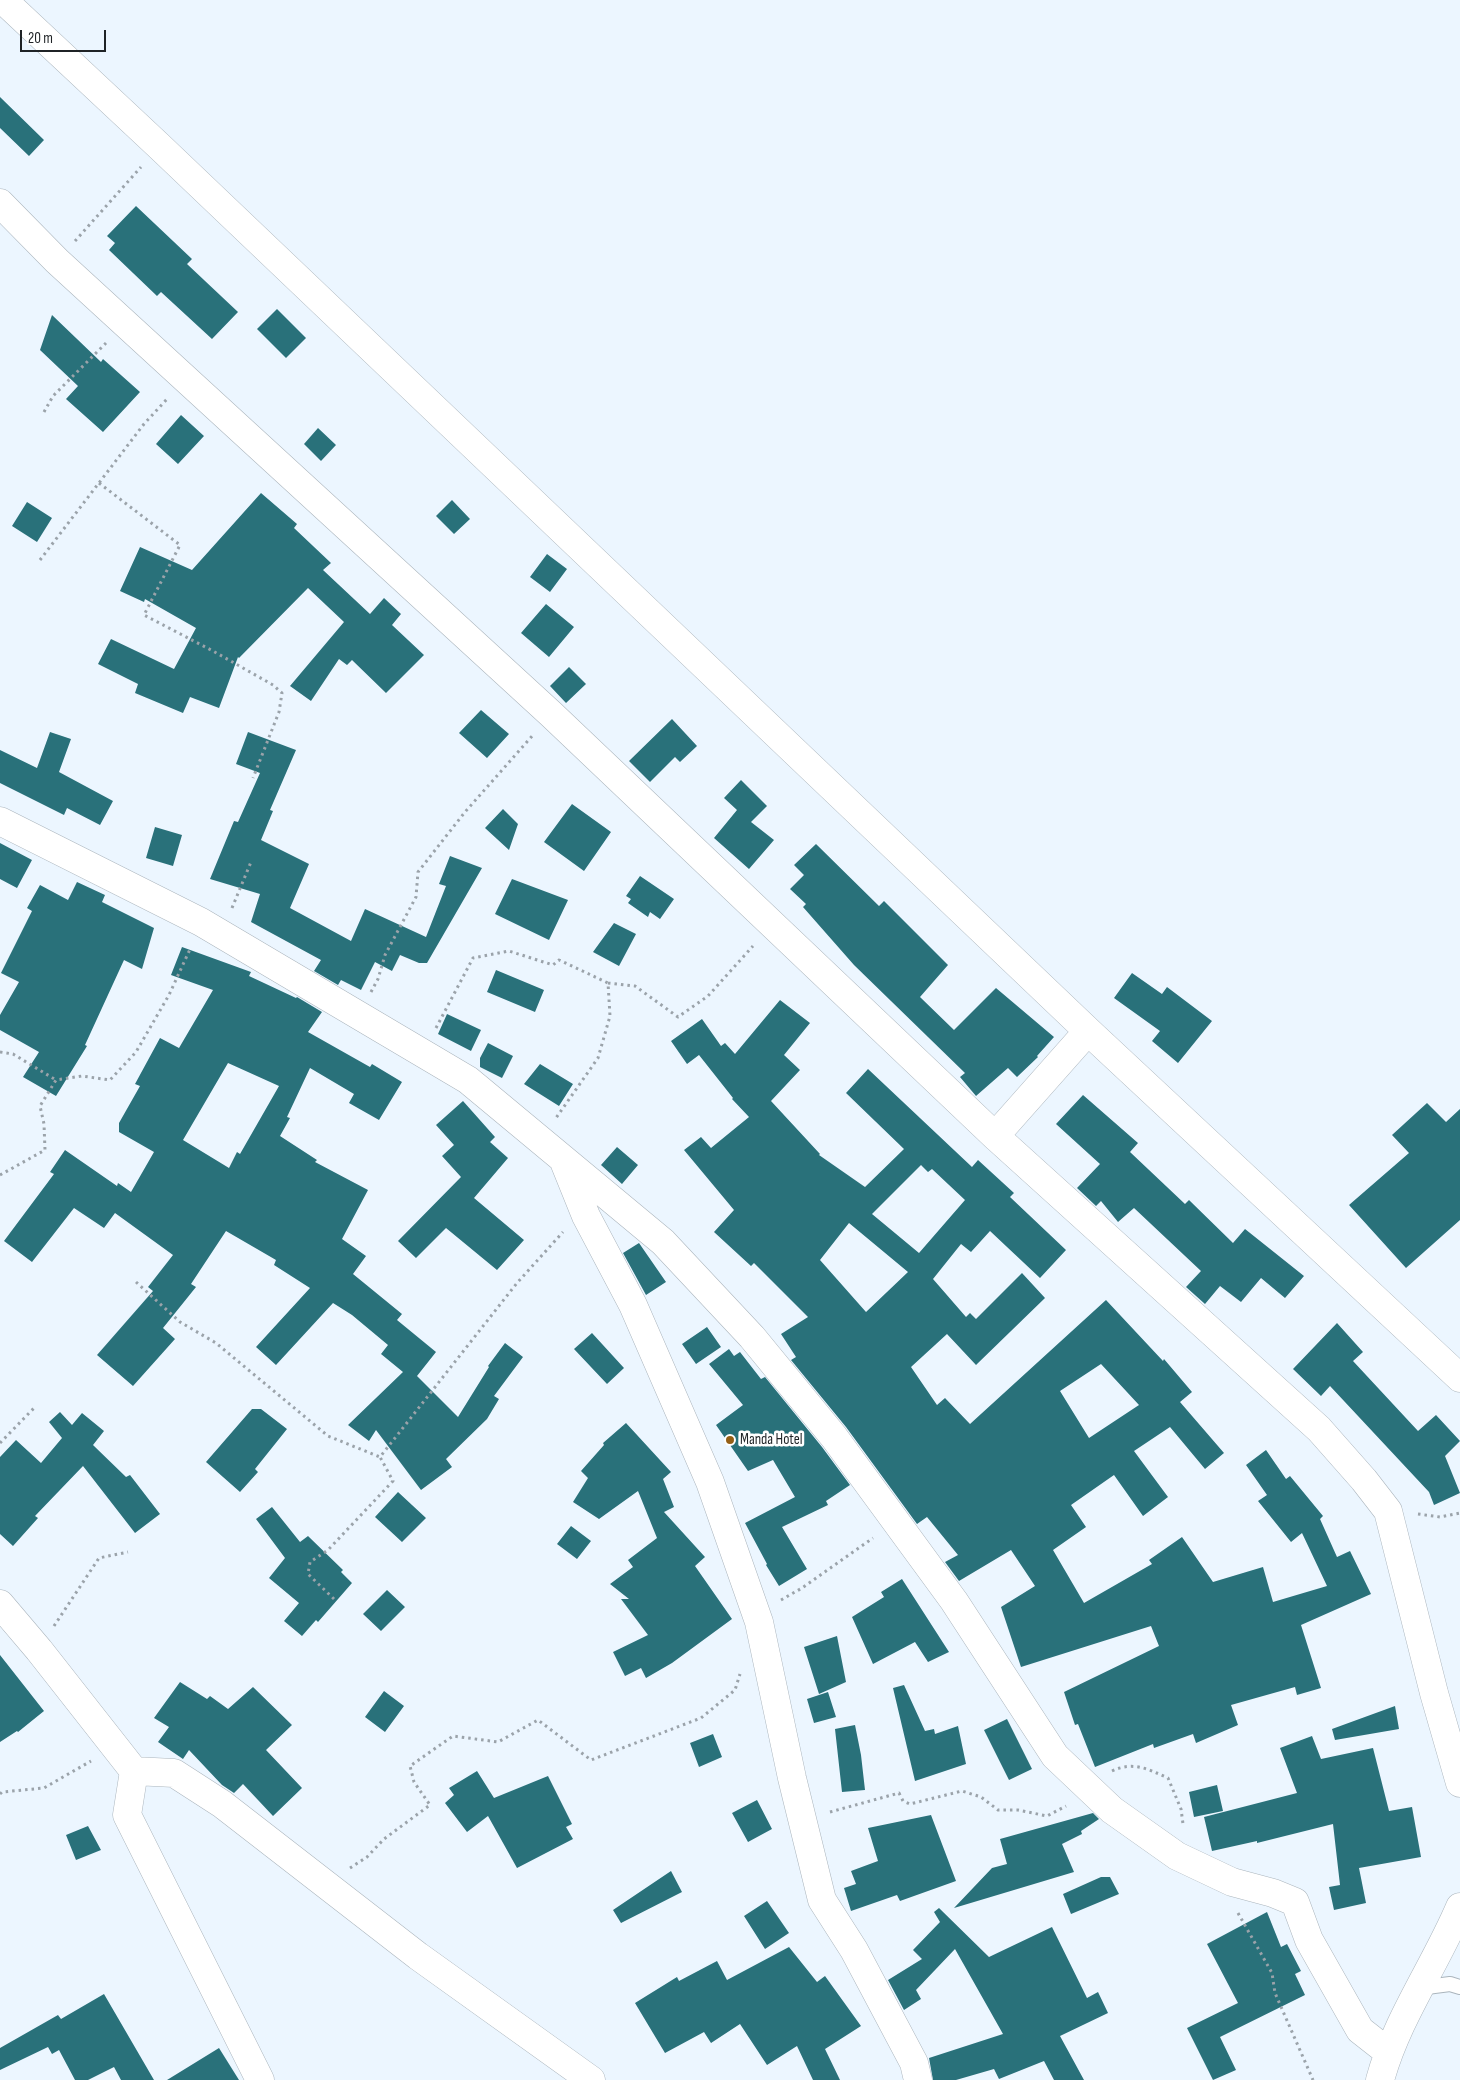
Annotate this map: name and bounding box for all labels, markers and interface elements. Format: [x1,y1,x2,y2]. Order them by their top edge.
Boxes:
scale bar [22,20,109,52]
text: 20 m [28,29,53,48]
place label: Manda Hotel [740,1431,803,1449]
marker: Manda Hotel [724,1434,736,1446]

